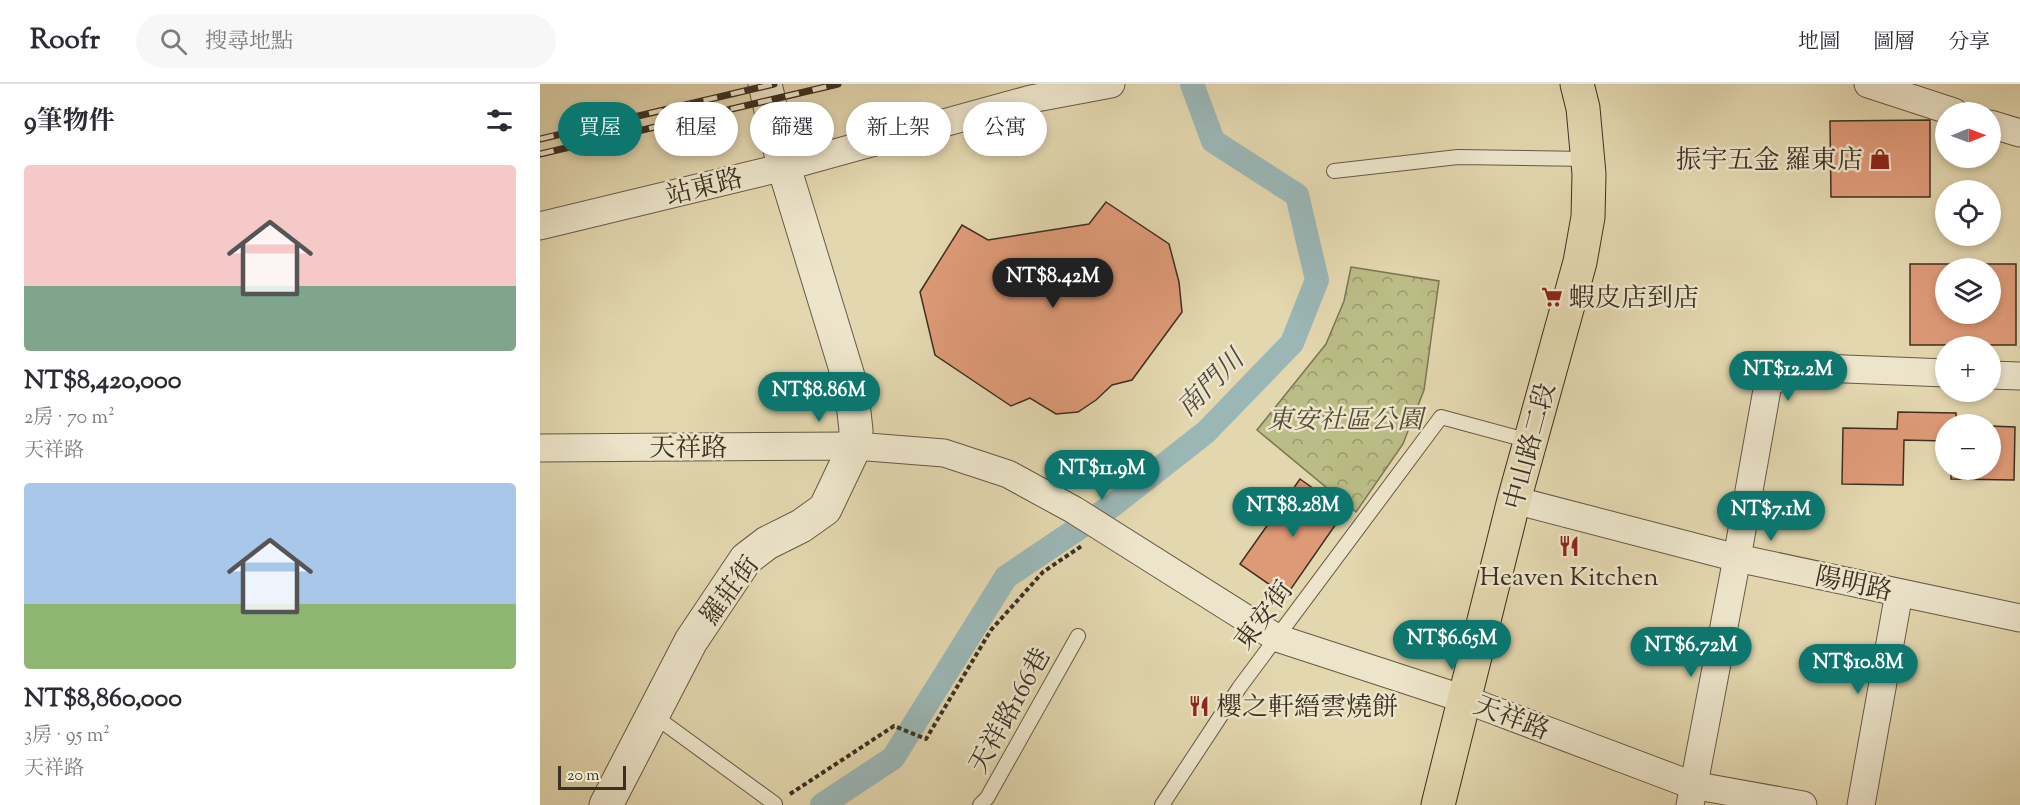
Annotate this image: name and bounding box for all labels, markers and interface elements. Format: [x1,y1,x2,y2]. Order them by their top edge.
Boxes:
search box [136,14,556,68]
text: Roofr [30,21,100,61]
icon: search [157,25,190,58]
text: 搜尋地點 [205,27,293,59]
text: 地圖 [1798,28,1840,58]
text: 圖層 [1873,28,1915,58]
text: 分享 [1948,28,1990,58]
chip: 買屋 [558,102,642,156]
chip: 租屋 [654,102,738,156]
chip: 篩選 [750,102,834,156]
chip: 新上架 [846,102,951,156]
chip: 公寓 [963,102,1047,156]
north arrow [1935,102,2001,168]
map controls [1935,102,2001,480]
text: 9筆物件 [24,104,115,141]
icon: filters [483,104,516,137]
place label: 振宇五金 羅東店 [1675,143,1863,180]
shop icon: 振宇五金 羅東店 [1868,147,1892,171]
street label: 站東路 [662,161,747,216]
button: locate [1935,180,2001,246]
icon: home [216,204,324,312]
pin: NT$8.42M [991,258,1115,309]
button: layers [1935,258,2001,324]
text: NT$8.42M [1006,263,1100,292]
place label: 蝦皮店到店 [1569,281,1699,318]
supermarket icon: 蝦皮店到店 [1540,285,1564,309]
button: + [1935,336,2001,402]
water label: 南門川 [1169,340,1256,427]
pin: NT$12.2M [1726,351,1850,402]
text: NT$12.2M [1743,356,1833,385]
text: NT$8,420,000 [24,363,181,400]
pin: NT$8.86M [757,372,881,423]
text: NT$8.86M [772,377,866,406]
street label: 中山路二段 [1497,379,1566,514]
park label: 東安社區公園 [1267,403,1427,440]
text: 2房 · 70 m² [24,404,115,433]
button: − [1935,414,2001,480]
street label: 天祥路 [649,431,727,468]
text: 天祥路 [24,437,84,466]
pin: NT$11.9M [1040,450,1164,501]
text: NT$11.9M [1058,455,1146,484]
pin: NT$8.28M [1231,487,1355,538]
pin: NT$7.1M [1716,491,1826,542]
text: NT$8.28M [1246,492,1340,521]
text: NT$7.1M [1731,496,1811,525]
icon: home [216,522,324,630]
restaurant icon: Heaven Kitchen [1557,534,1581,558]
street label: 羅莊街 [693,549,769,634]
street label: 陽明路 [1811,559,1895,612]
place label: Heaven Kitchen [1479,560,1659,597]
street label: 東安街 [1227,574,1303,659]
pin: NT$6.65M [1390,620,1514,671]
text: NT$6.65M [1407,625,1497,654]
pin: NT$6.72M [1629,627,1753,678]
text: NT$6.72M [1645,632,1737,661]
street label: 天祥路166巷 [961,642,1061,781]
pin: NT$10.8M [1796,644,1920,695]
text: NT$10.8M [1813,649,1903,678]
text: NT$8,860,000 [24,681,182,718]
street label: 天祥路 [1468,688,1554,751]
place label: 櫻之軒縉雲燒餅 [1216,690,1398,727]
restaurant icon: 櫻之軒縉雲燒餅 [1187,694,1211,718]
text: 3房 · 95 m² [24,722,110,751]
text: 天祥路 [24,755,84,784]
scale bar [558,763,626,790]
text: 20 m [567,765,600,788]

